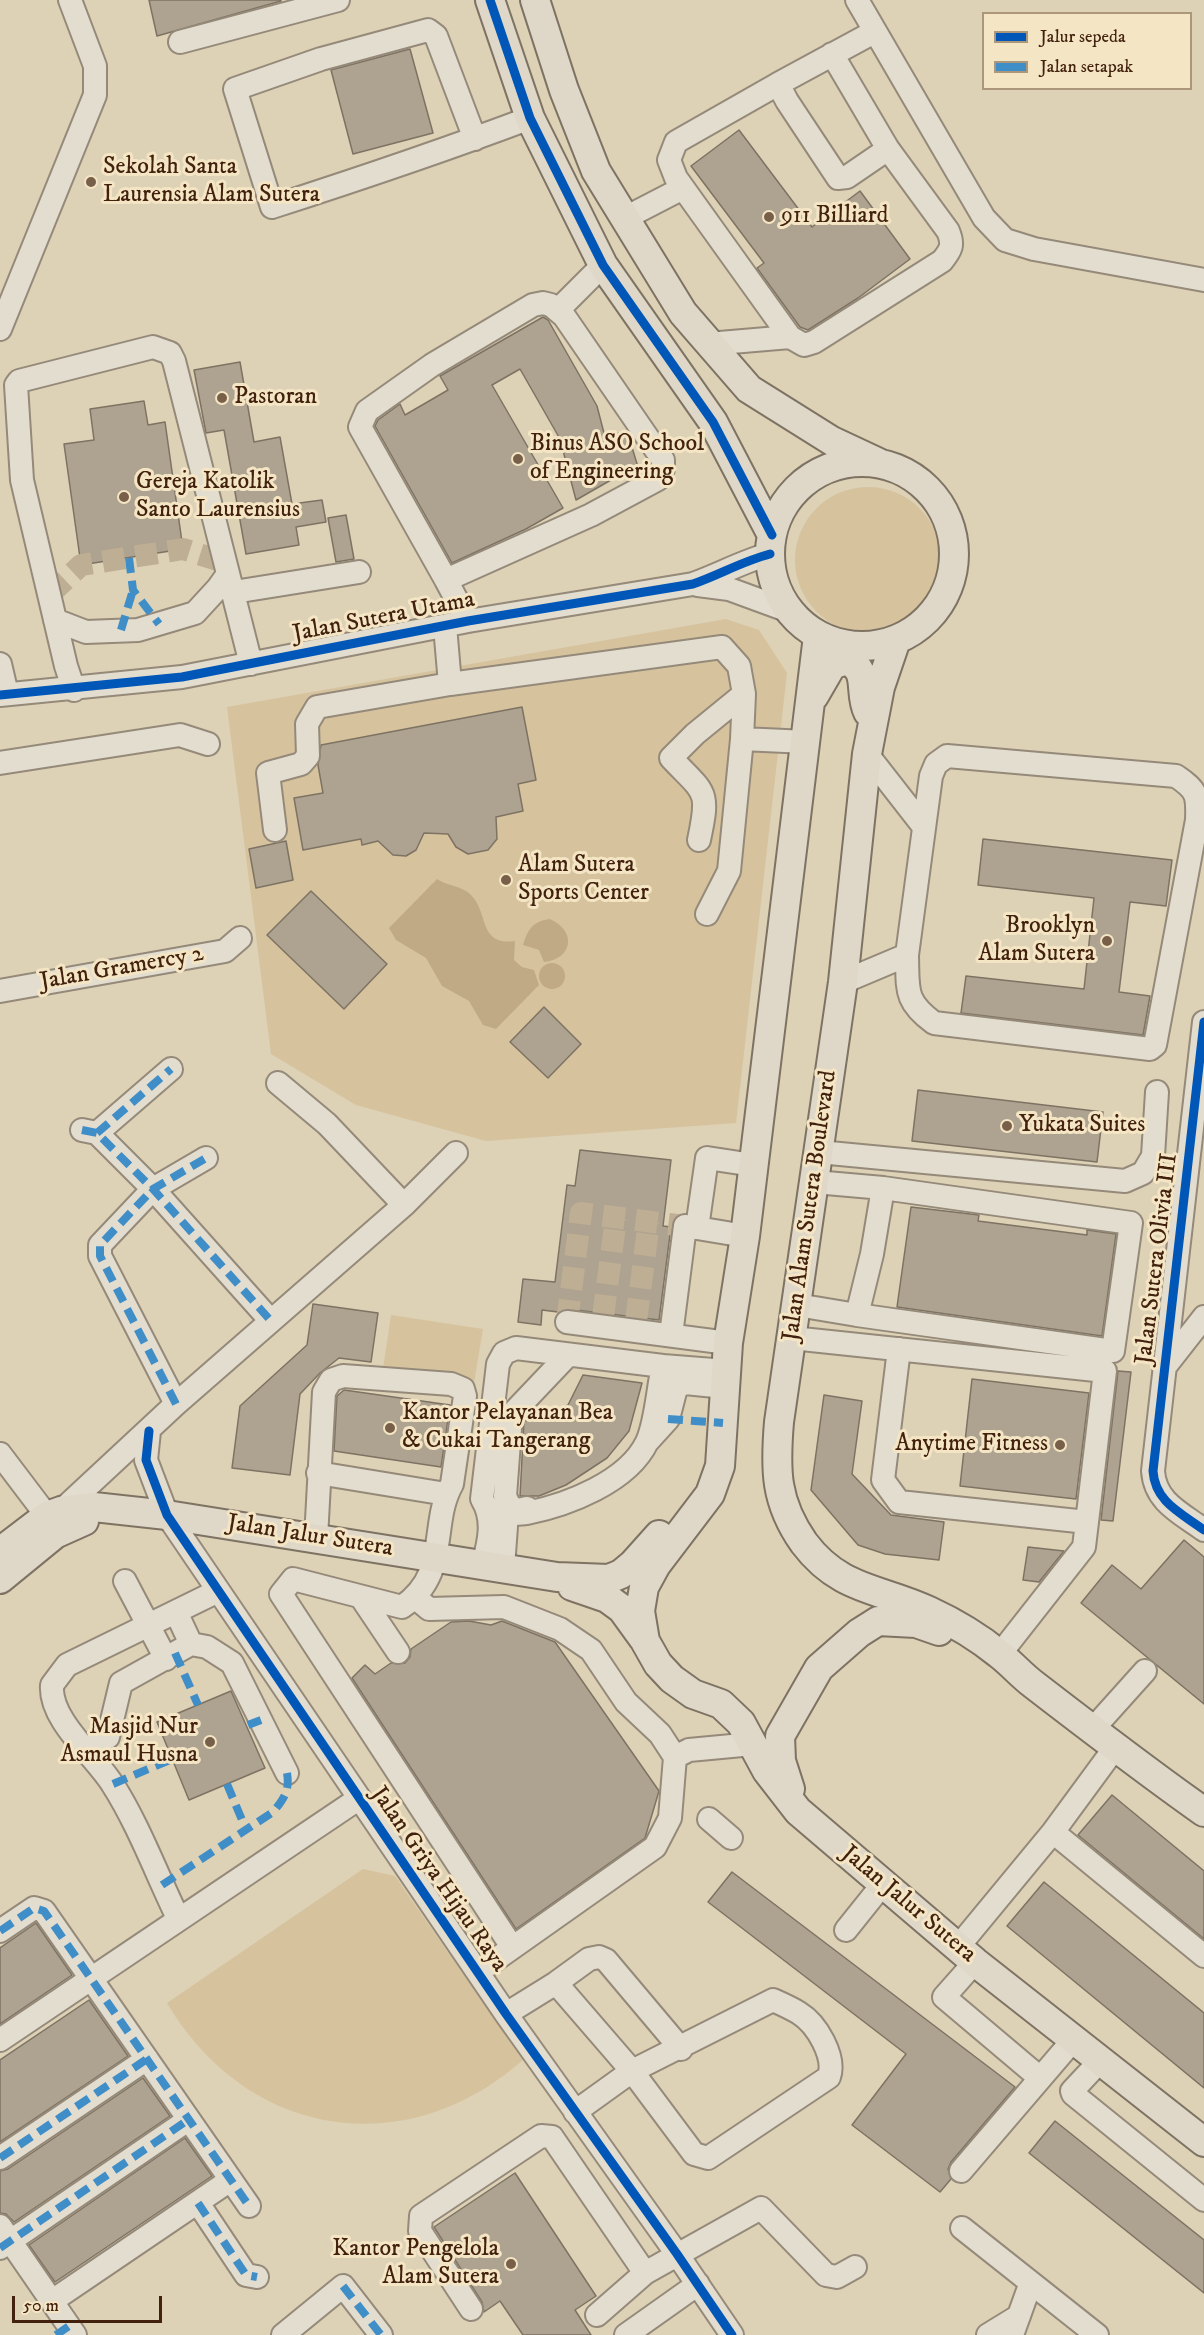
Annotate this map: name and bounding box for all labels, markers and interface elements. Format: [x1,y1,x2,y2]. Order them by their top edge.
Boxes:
legend [982,12,1192,90]
text: Jalur sepeda [1040,26,1126,48]
text: Jalan setapak [1040,56,1133,78]
place label: Sekolah Santa Laurensia Alam Sutera [103,154,320,210]
marker: Sekolah Santa Laurensia Alam Sutera [84,175,98,189]
place label: 911 Billiard [781,203,889,231]
marker: 911 Billiard [762,210,776,224]
place label: Pastoran [234,384,317,412]
marker: Pastoran [215,391,229,405]
place label: Binus ASO School of Engineering [530,431,704,487]
marker: Binus ASO School of Engineering [511,452,525,466]
place label: Gereja Katolik Santo Laurensius [136,469,300,525]
marker: Gereja Katolik Santo Laurensius [117,490,131,504]
street label: Jalan Sutera Utama [291,586,477,650]
place label: Alam Sutera Sports Center [518,852,649,908]
marker: Alam Sutera Sports Center [499,873,513,887]
place label: Brooklyn Alam Sutera [978,913,1095,969]
marker: Brooklyn Alam Sutera [1100,934,1114,948]
street label: Jalan Gramercy 2 [38,940,206,998]
street label: Jalan Alam Sutera Boulevard [778,1069,844,1343]
place label: Yukata Suites [1019,1112,1145,1140]
marker: Yukata Suites [1000,1119,1014,1133]
street label: Jalan Sutera Olivia III [1131,1152,1185,1366]
place label: Kantor Pelayanan Bea & Cukai Tangerang [402,1400,613,1456]
marker: Kantor Pelayanan Bea & Cukai Tangerang [383,1421,397,1435]
place label: Anytime Fitness [895,1431,1048,1459]
marker: Anytime Fitness [1053,1438,1067,1452]
street label: Jalan Jalur Sutera [225,1510,395,1564]
place label: Masjid Nur Asmaul Husna [60,1714,198,1770]
marker: Masjid Nur Asmaul Husna [203,1735,217,1749]
street label: Jalan Griya Hijau Raya [363,1782,513,1978]
street label: Jalan Jalur Sutera [835,1840,981,1970]
place label: Kantor Pengelola Alam Sutera [332,2236,499,2292]
marker: Kantor Pengelola Alam Sutera [504,2257,518,2271]
scale bar [15,2284,165,2322]
text: 50 m [23,2295,59,2317]

